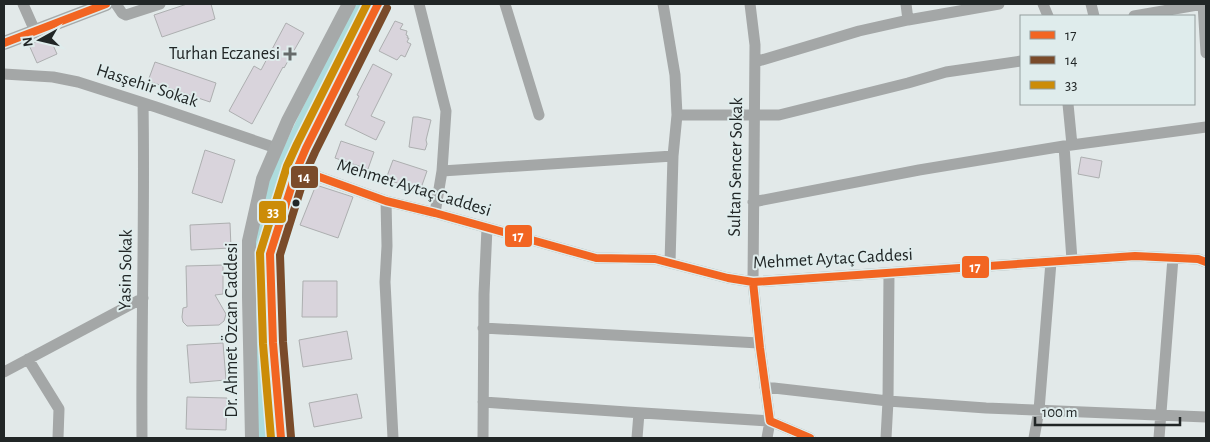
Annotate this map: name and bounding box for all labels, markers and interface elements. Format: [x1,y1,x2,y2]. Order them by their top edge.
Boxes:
north arrow [15,15,65,65]
legend [1020,15,1195,105]
text: 17 [1065,28,1076,43]
text: N [21,36,36,47]
place label: Turhan Eczanesi [169,45,280,63]
marker: Turhan Eczanesi [284,48,296,60]
text: 14 [1065,53,1077,68]
street label: Hasşehir Sokak [94,61,201,111]
text: 33 [1065,78,1077,93]
street label: Sultan Sencer Sokak [726,96,746,237]
street label: Mehmet Aytaç Caddesi [335,156,493,220]
line badge: 14 [290,165,319,189]
text: 14 [298,171,310,185]
unlabelled marker [291,198,301,208]
line badge: 33 [258,200,287,224]
text: 33 [267,206,279,220]
line badge: 17 [504,224,533,248]
street label: Yasin Sokak [116,228,136,311]
text: 17 [512,230,524,244]
street label: Dr. Ahmet Özcan Caddesi [221,242,241,418]
street label: Mehmet Aytaç Caddesi [753,246,913,272]
line badge: 17 [961,255,990,279]
text: 17 [969,261,981,275]
scale bar [1035,394,1180,426]
text: 100 m [1042,405,1077,420]

